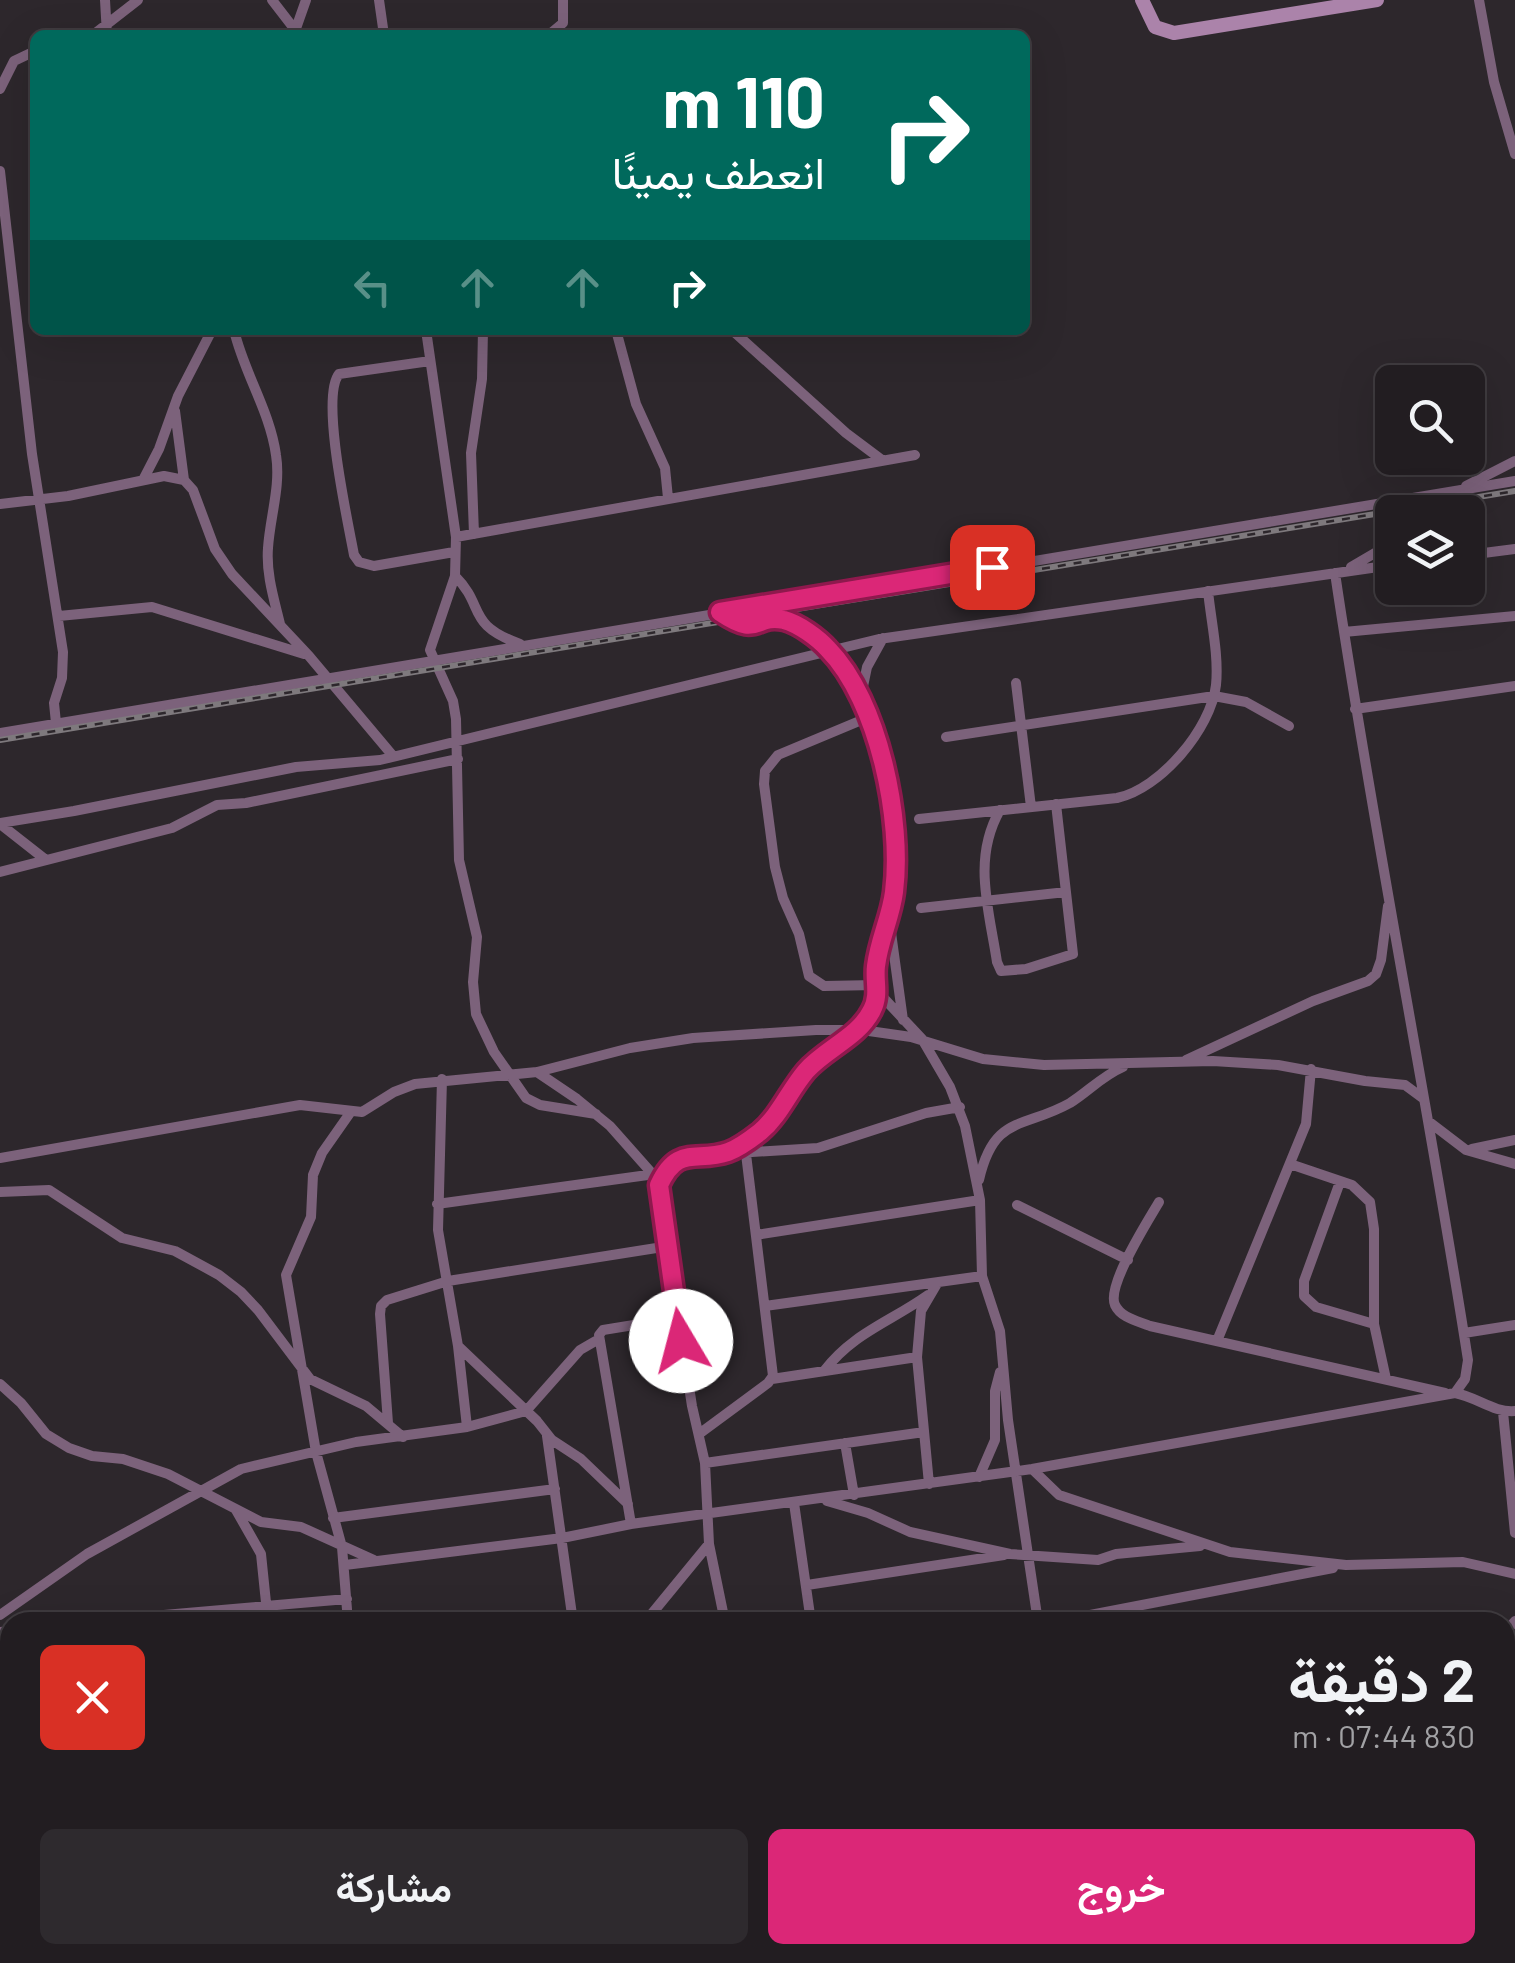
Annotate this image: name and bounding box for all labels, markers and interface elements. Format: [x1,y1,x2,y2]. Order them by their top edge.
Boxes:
text: 110 m [663,58,825,142]
icon: right [860,70,990,200]
text: انعطف يمينًا [612,144,825,198]
icon: left [345,260,400,315]
icon: ahead [450,260,505,315]
icon: ahead [555,260,610,315]
icon: right [660,260,715,315]
map controls [1375,365,1485,605]
button: search [1375,365,1485,475]
button: layers [1375,495,1485,605]
pin [950,525,1035,610]
icon: arrive [965,540,1020,595]
position arrow [629,1289,733,1393]
text: 2 دقيقة [1288,1642,1475,1714]
button: close [40,1645,145,1750]
text: 830 m · 07:44 [1292,1716,1475,1754]
button: مشاركة [40,1829,748,1944]
button: خروج [768,1829,1475,1944]

